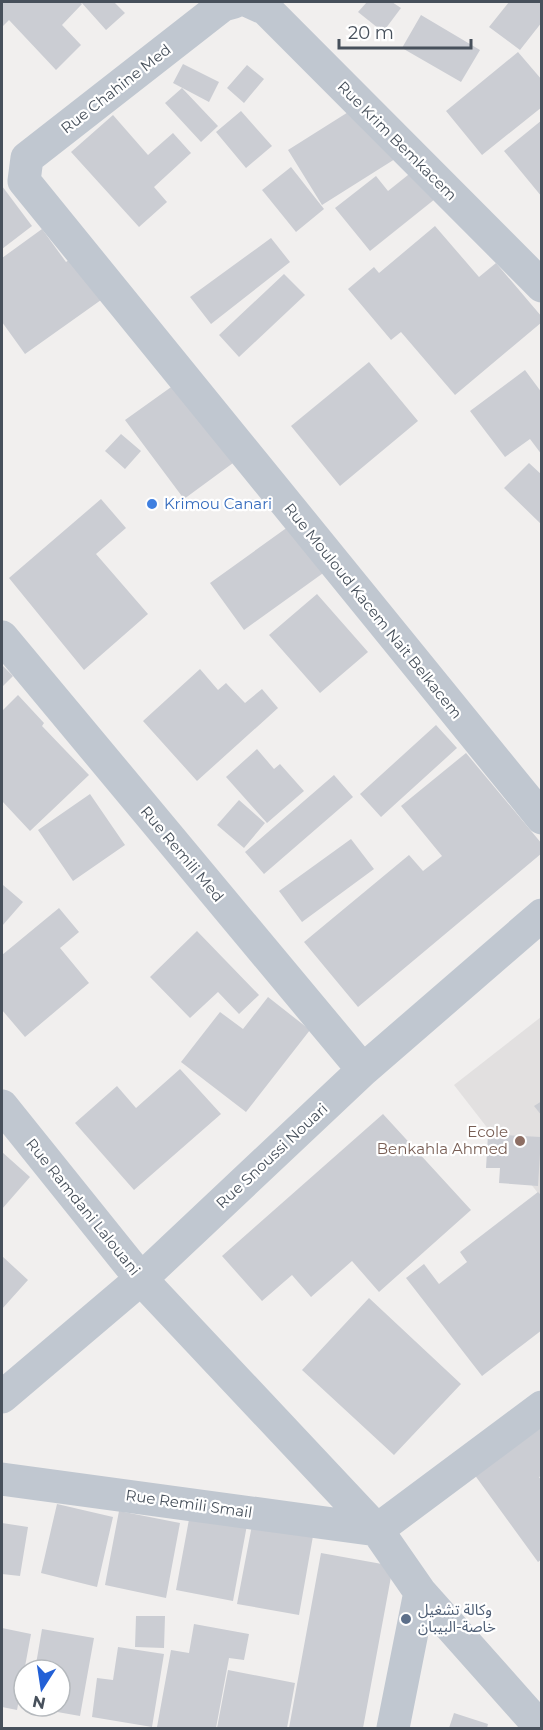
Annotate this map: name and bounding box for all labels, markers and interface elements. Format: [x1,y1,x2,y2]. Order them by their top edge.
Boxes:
scale bar [339,12,471,50]
text: 20 m [348,22,394,44]
street label: Rue Chahine Med [57,40,174,137]
street label: Rue Krim Bemkacem [334,77,461,204]
place label: Krimou Canari [164,494,272,513]
marker: Krimou Canari [145,497,159,511]
street label: Rue Mouloud Kacem Nait Belkacem [280,499,466,722]
street label: Rue Remili Med [137,802,228,905]
street label: Rue Snoussi Nouari [212,1099,331,1212]
place label: Ecole Benkahla Ahmed [377,1122,508,1158]
street label: Rue Ramdani Lalouani [22,1134,145,1279]
marker: Ecole Benkahla Ahmed [513,1134,527,1148]
street label: Rue Remili Smail [124,1485,254,1522]
place label: وكالة تشغيل خاصة-البيبان [418,1600,496,1636]
marker: وكالة تشغيل خاصة-البيبان [399,1612,413,1626]
north arrow [12,1658,72,1718]
text: N [31,1692,47,1713]

